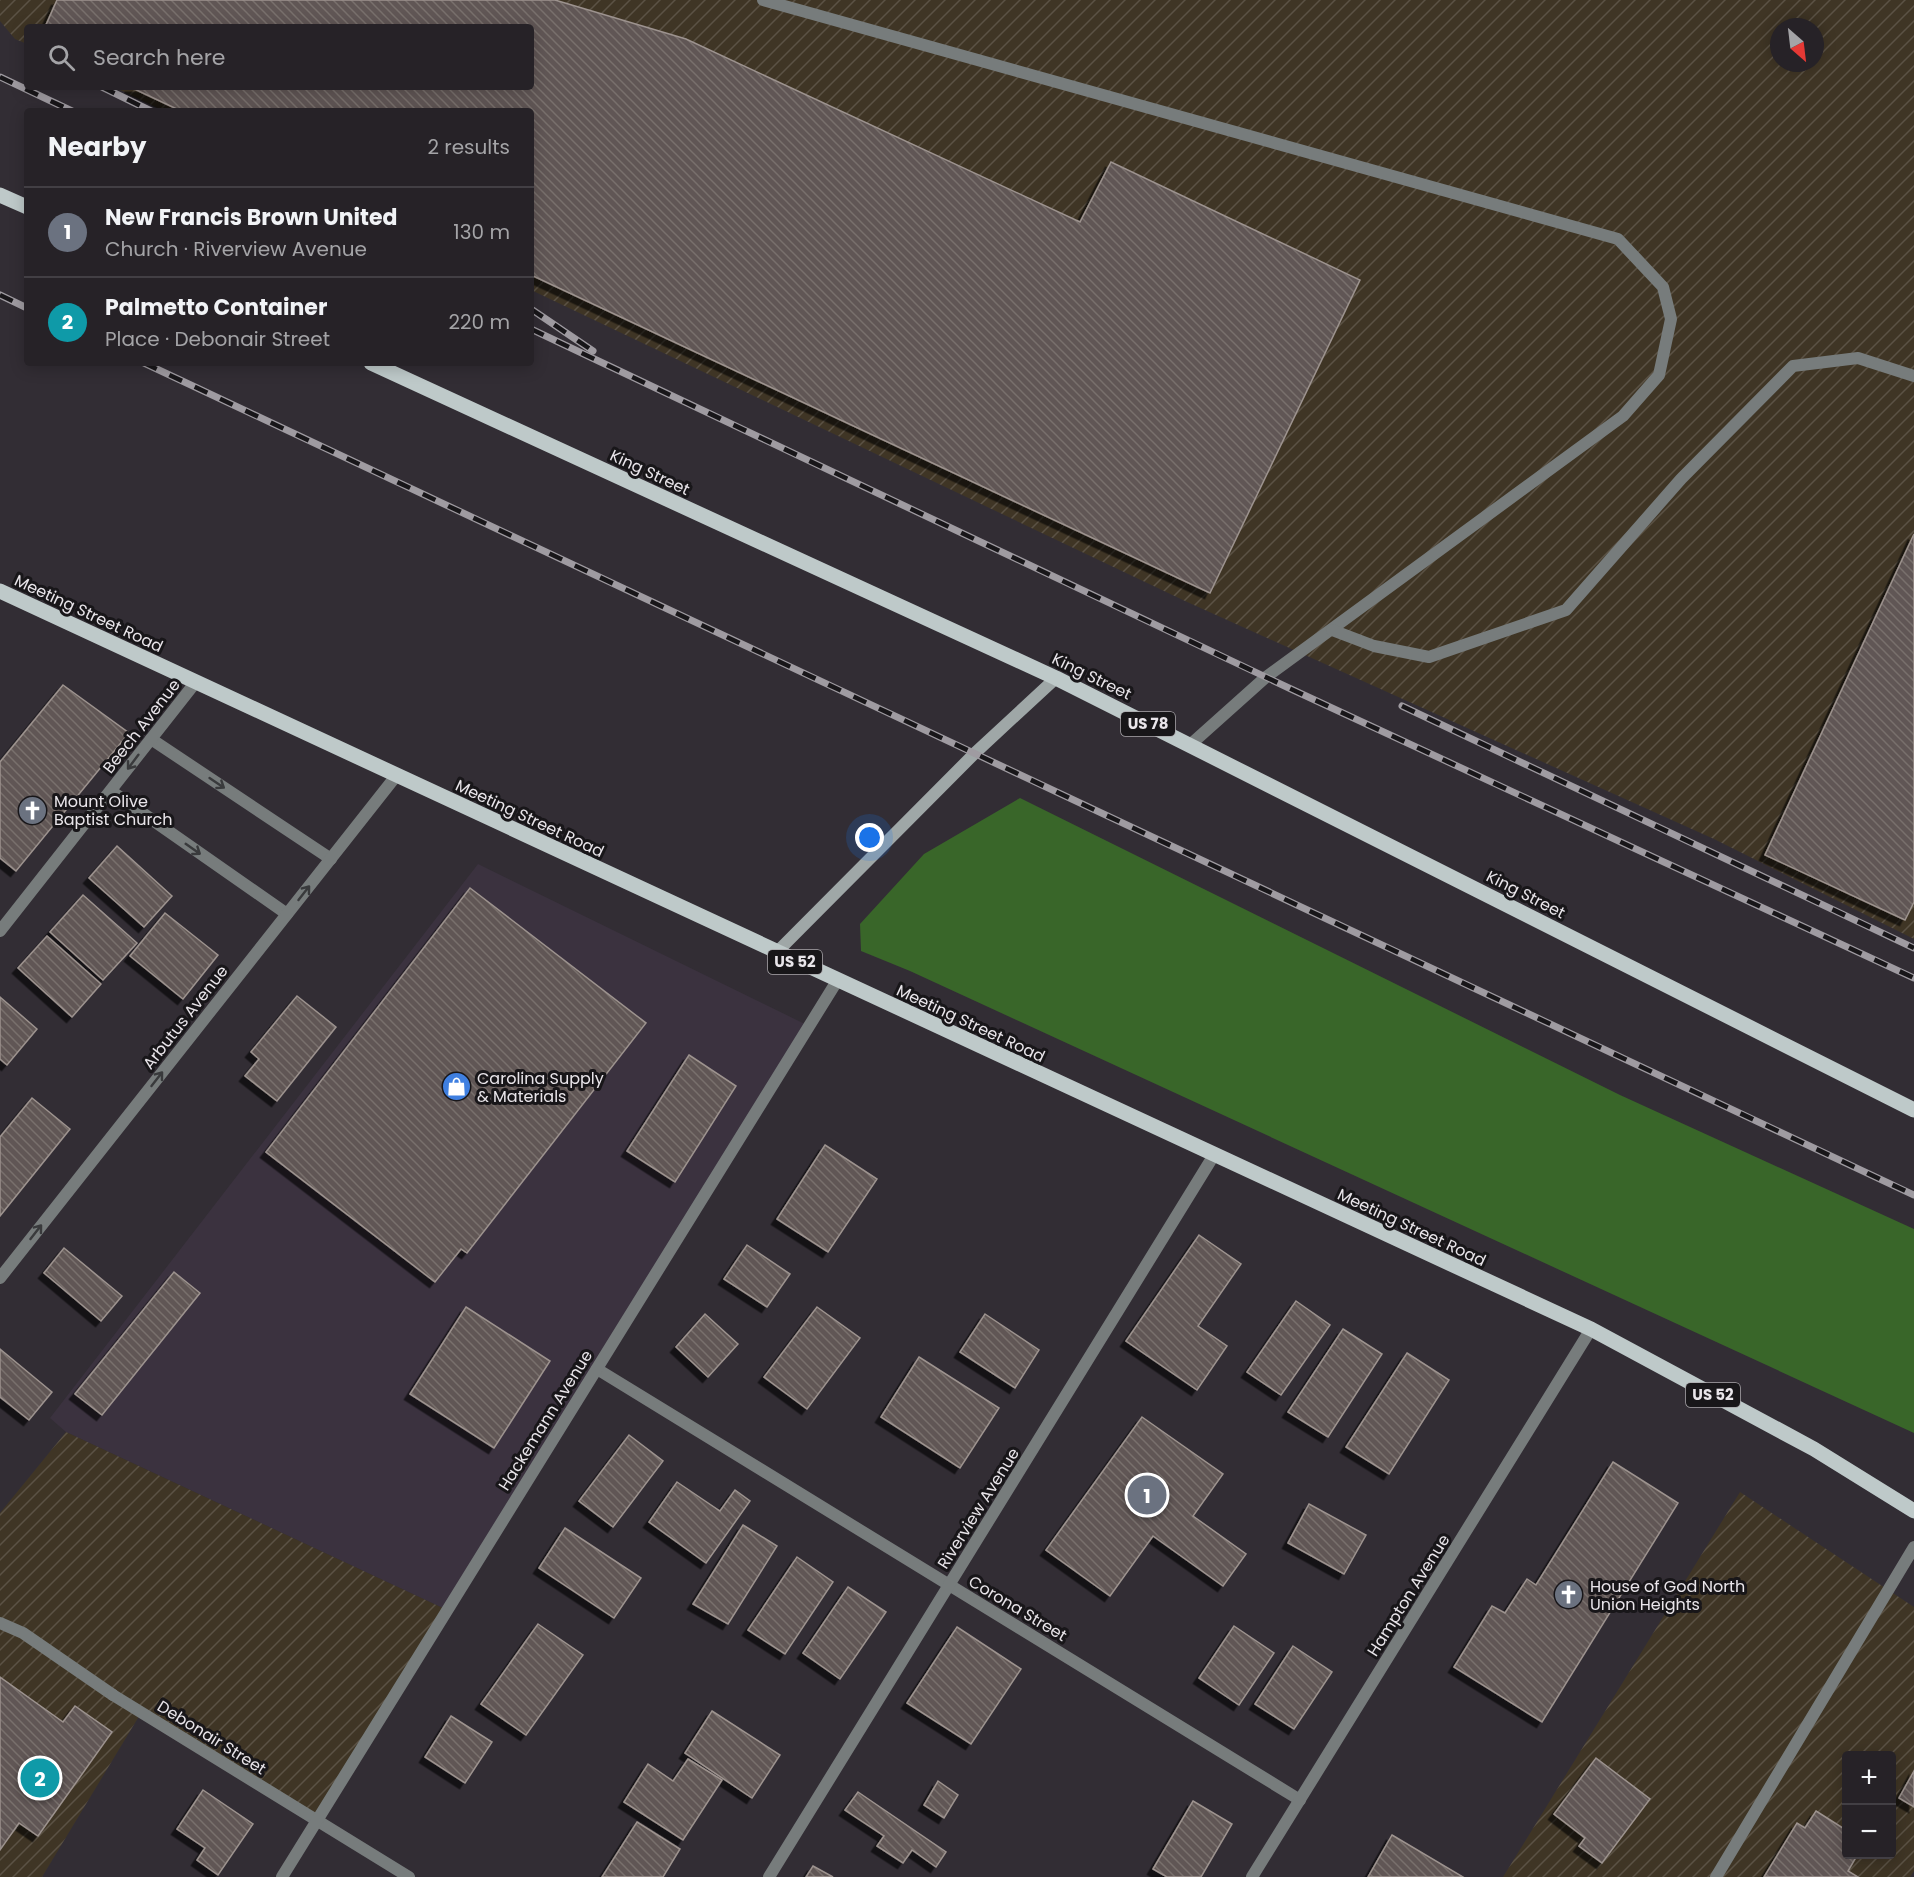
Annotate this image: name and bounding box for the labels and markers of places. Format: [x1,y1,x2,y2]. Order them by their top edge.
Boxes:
place label: Mount Olive Baptist Church [54,790,172,831]
church icon: Mount Olive Baptist Church [17,794,49,826]
place label: Carolina Supply & Materials [477,1067,604,1108]
shop icon: Carolina Supply & Materials [440,1071,472,1103]
pin: 1 [1128,1472,1166,1518]
place label: House of God North Union Heights [1590,1575,1745,1616]
church icon: House of God North Union Heights [1553,1579,1585,1611]
pin: 2 [20,1756,60,1800]

